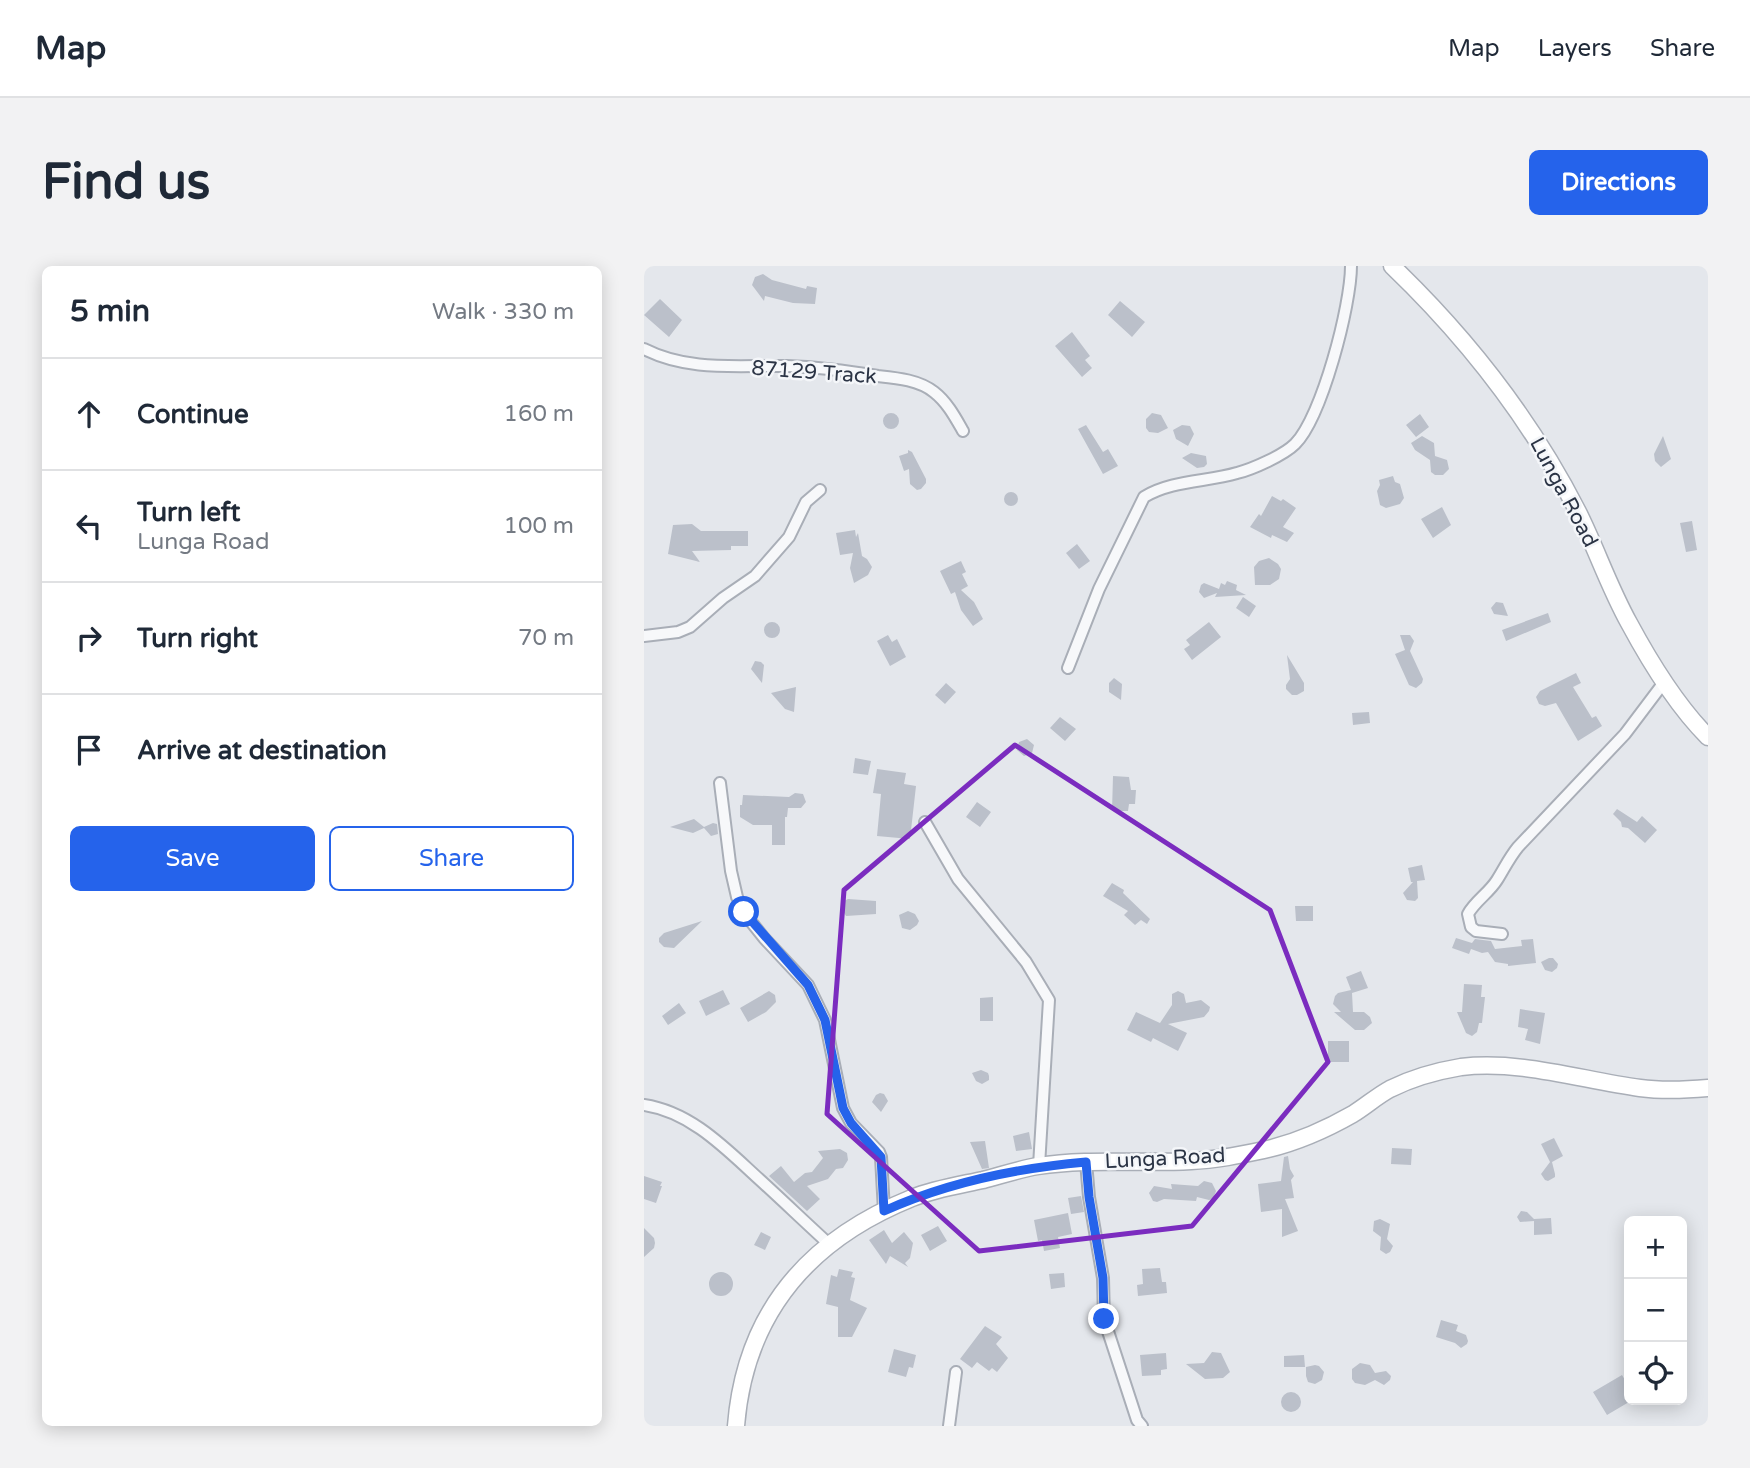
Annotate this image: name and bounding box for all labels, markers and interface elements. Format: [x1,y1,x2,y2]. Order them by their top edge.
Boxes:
text: Map [35,29,106,68]
text: Map [1448,34,1500,63]
text: Layers [1538,34,1612,63]
text: Share [1650,34,1715,63]
button: Directions [1529,150,1708,215]
text: Find us [42,153,210,212]
text: 5 min [70,293,150,330]
text: Walk · 330 m [432,298,574,326]
street label: 87129 Track [751,356,877,389]
icon: ahead [70,395,108,433]
text: Continue [137,399,249,430]
text: 160 m [504,400,574,428]
street label: Lunga Road [1524,433,1603,552]
text: Turn left [137,497,240,528]
icon: left [70,507,108,545]
text: 100 m [504,512,574,540]
text: Lunga Road [137,528,269,556]
icon: right [70,619,108,657]
text: Turn right [137,623,258,654]
text: 70 m [518,624,574,652]
icon: arrive [70,731,108,769]
text: Arrive at destination [137,735,387,766]
button: Save [70,826,315,891]
button: Share [329,826,574,891]
route start [728,896,759,927]
street label: Lunga Road [1104,1143,1226,1174]
map controls [1624,1216,1687,1405]
button: + [1624,1216,1687,1279]
button: − [1624,1279,1687,1342]
route end [1088,1303,1119,1334]
button: locate [1624,1342,1687,1405]

